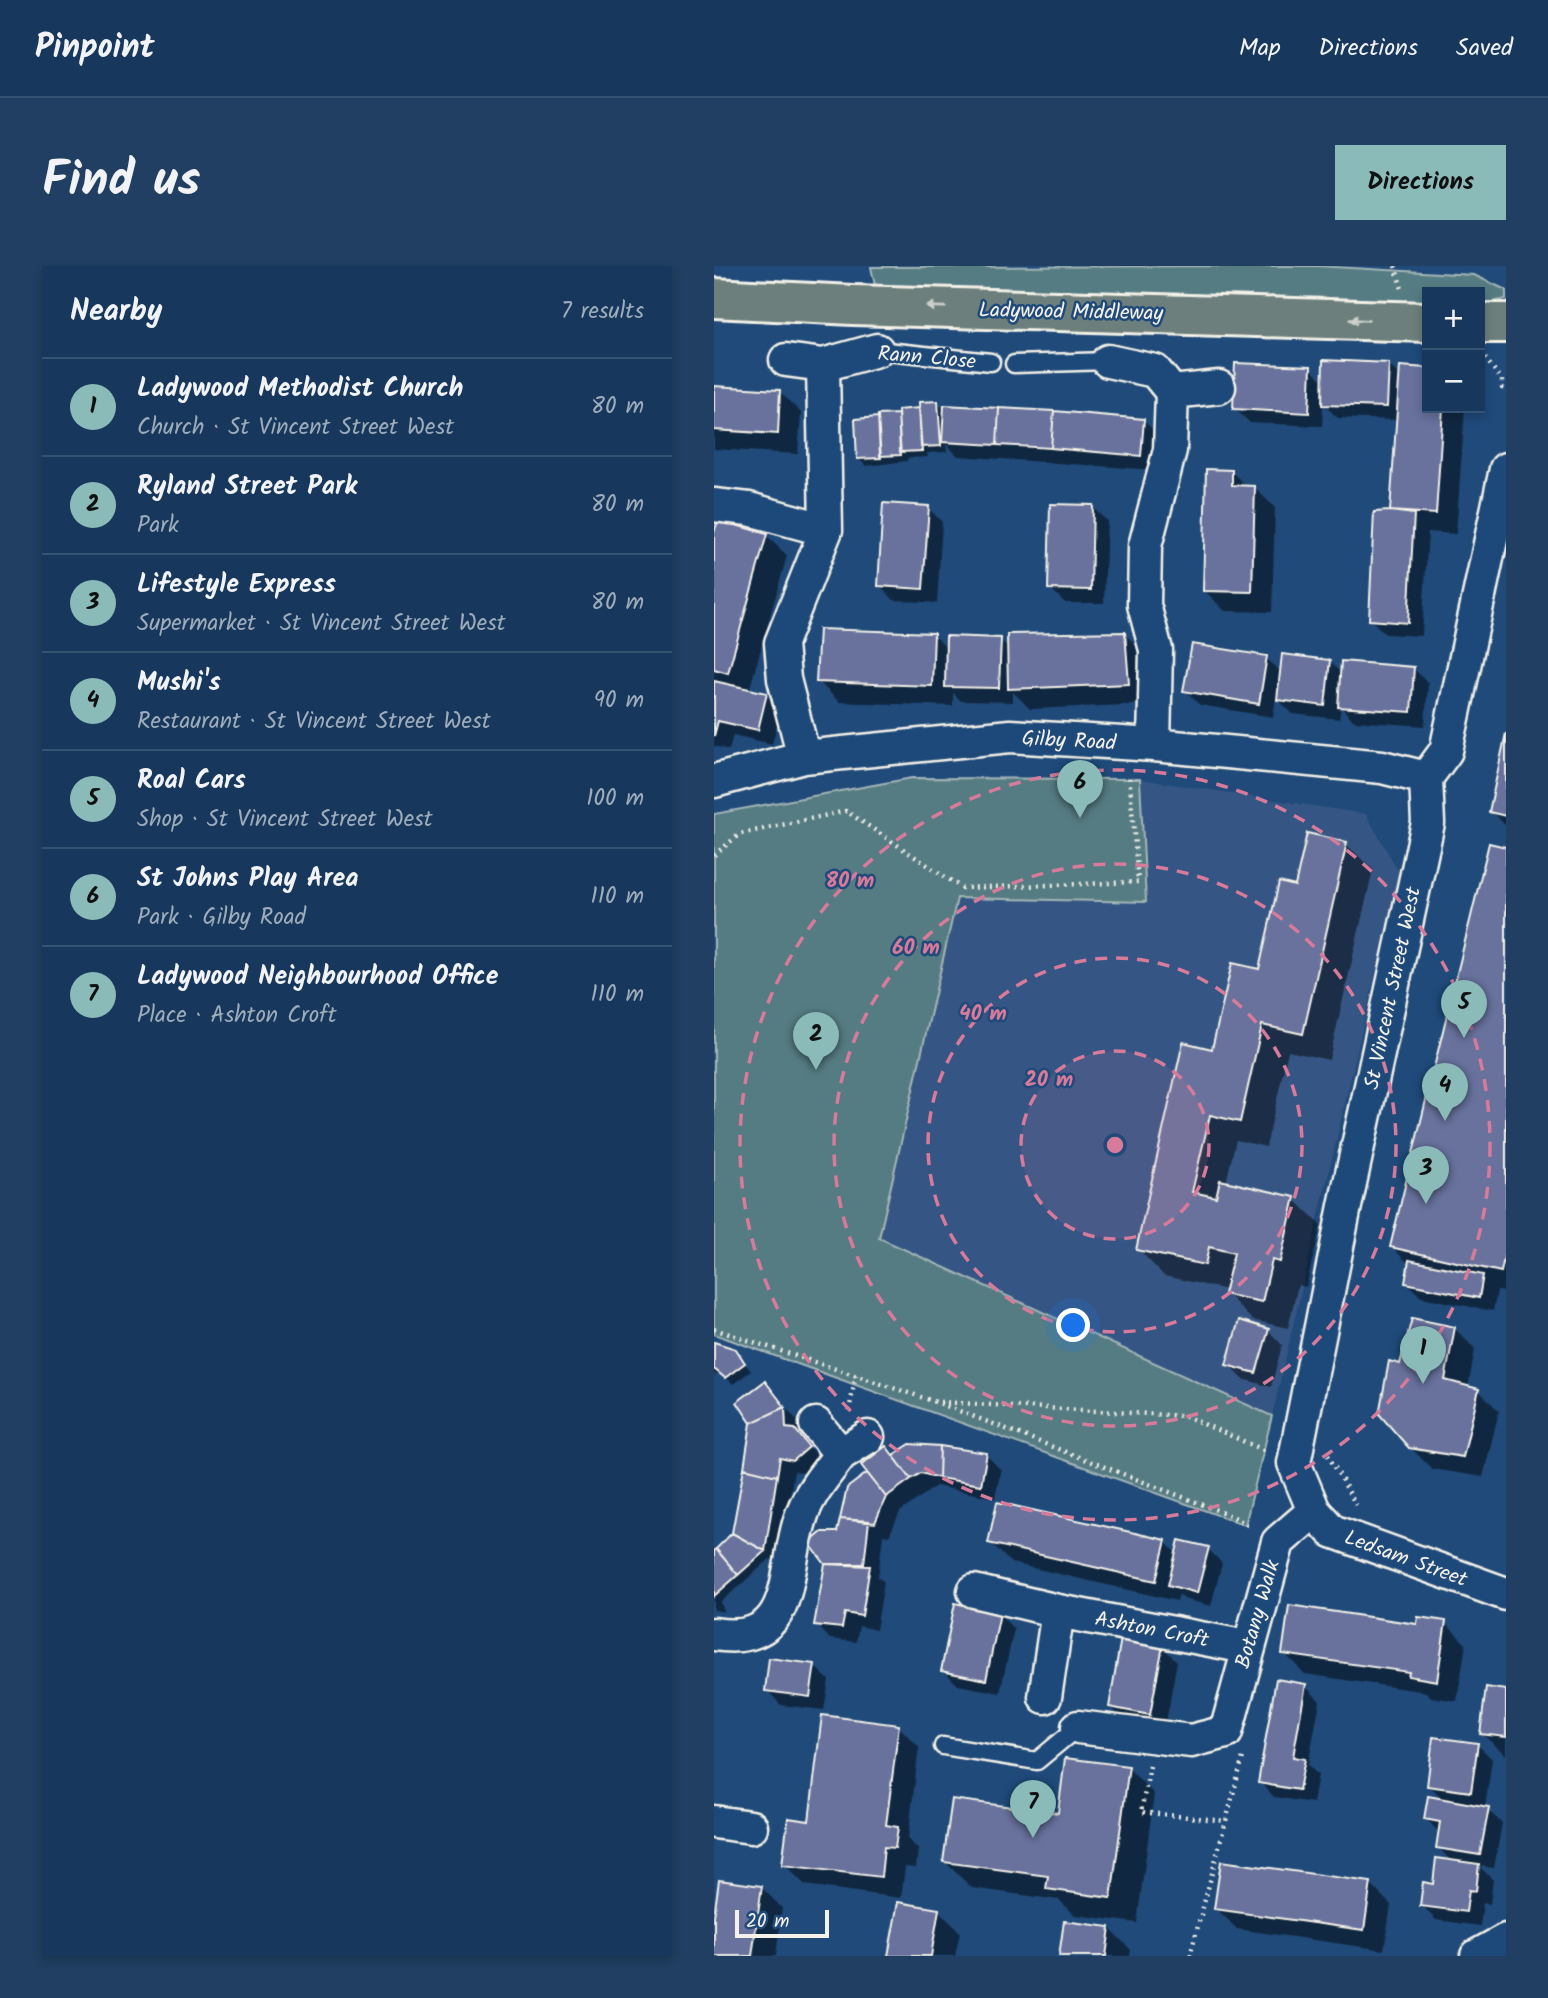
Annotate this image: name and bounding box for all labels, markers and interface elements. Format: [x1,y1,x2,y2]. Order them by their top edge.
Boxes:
text: Pinpoint [35,22,155,75]
text: Map [1239,29,1281,68]
text: Directions [1319,29,1418,68]
text: Saved [1456,29,1513,68]
text: Find us [42,143,200,221]
button: Directions [1335,145,1506,220]
map controls [1422,287,1485,413]
button: + [1422,287,1485,350]
text: Nearby [70,288,162,336]
text: 7 results [561,294,644,330]
street label: Ladywood Middleway [978,294,1164,331]
one-way arrow [925,302,947,313]
one-way arrow [1348,315,1370,326]
street label: Rann Close [876,338,978,379]
button: − [1422,350,1485,413]
text: Ladywood Methodist Church [137,368,463,410]
text: 1 [90,389,96,425]
text: 80 m [591,389,644,425]
text: Church · St Vincent Street West [137,410,454,446]
text: Ryland Street Park [137,466,357,508]
text: 2 [86,487,100,523]
text: 80 m [591,487,644,523]
text: Park [137,508,179,544]
text: Lifestyle Express [137,564,336,606]
text: 3 [87,585,99,621]
text: 80 m [591,585,644,621]
text: Supermarket · St Vincent Street West [137,606,506,642]
text: Mushi's [137,662,221,704]
text: 4 [87,683,99,719]
text: 90 m [594,683,644,719]
text: Restaurant · St Vincent Street West [137,704,491,740]
street label: Gilby Road [1021,723,1117,760]
text: Roal Cars [137,760,246,802]
pin: 6 [1057,760,1103,818]
text: 5 [87,781,99,817]
text: 100 m [586,781,644,817]
text: Shop · St Vincent Street West [137,802,433,838]
text: St Johns Play Area [137,858,359,900]
text: 80 m [826,865,874,898]
text: 6 [87,879,99,915]
text: 110 m [591,879,644,915]
street label: St Vincent Street West [1356,883,1431,1093]
text: Park · Gilby Road [137,900,306,936]
text: 60 m [892,932,940,965]
text: Ladywood Neighbourhood Office [137,956,498,998]
text: 7 [88,977,98,1013]
text: 110 m [591,977,644,1013]
pin: 5 [1441,980,1487,1038]
text: Place · Ashton Croft [137,998,337,1034]
text: 40 m [959,998,1007,1031]
pin: 2 [793,1012,839,1070]
pin: 4 [1422,1063,1468,1121]
text: 20 m [1025,1064,1073,1097]
centre of rings [1103,1133,1127,1157]
pin: 3 [1403,1146,1449,1204]
your location [1056,1308,1090,1342]
pin: 1 [1400,1326,1446,1384]
street label: Ledsam Street [1339,1522,1472,1597]
street label: Botany Walk [1227,1556,1290,1673]
street label: Ashton Croft [1092,1603,1212,1658]
pin: 7 [1010,1780,1056,1838]
scale bar [735,1907,830,1939]
text: 20 m [746,1907,789,1937]

